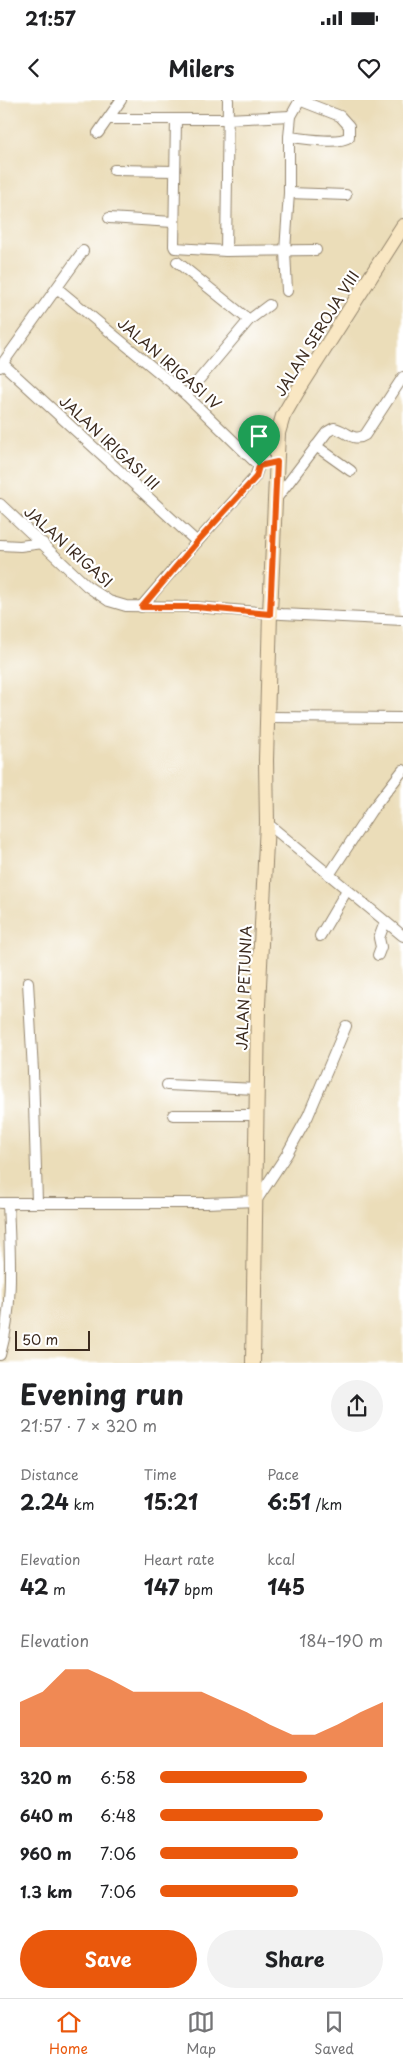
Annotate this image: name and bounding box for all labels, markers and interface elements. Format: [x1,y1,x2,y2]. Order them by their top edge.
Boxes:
text: 21:57 [25,4,76,32]
text: Milers [168,51,235,84]
icon: back [20,54,48,82]
icon: heart [355,54,383,82]
street label: JALAN SEROJA VIII [268,266,364,400]
street label: JALAN IRIGASI IV [113,311,227,415]
street label: JALAN IRIGASI III [55,389,165,495]
pin [238,415,280,466]
icon: arrive [245,422,273,450]
street label: JALAN IRIGASI [20,500,118,592]
street label: JALAN PETUNIA [229,925,257,1051]
scale bar [15,1328,90,1351]
text: 50 m [22,1329,58,1350]
text: Evening run [20,1372,184,1415]
button: share [331,1380,383,1432]
text: 21:57 · 7 × 320 m [20,1413,157,1437]
text: Distance [20,1464,79,1485]
text: Time [144,1464,177,1485]
text: Pace [267,1464,299,1485]
text: 2.24 [20,1485,69,1517]
text: 15:21 [144,1485,198,1517]
text: 6:51 [267,1485,311,1517]
text: km [69,1494,95,1515]
text: /km [311,1494,342,1515]
text: Elevation [20,1549,80,1570]
text: Heart rate [144,1549,214,1570]
text: kcal [267,1549,295,1570]
text: 42 [20,1570,49,1602]
text: 147 [144,1570,180,1602]
text: 145 [267,1570,305,1602]
text: m [49,1579,66,1600]
text: bpm [180,1579,213,1600]
text: Elevation [20,1628,89,1652]
text: 184–190 m [299,1628,383,1652]
text: 320 m [20,1765,72,1789]
text: 6:58 [100,1765,136,1789]
text: 640 m [20,1803,73,1827]
text: 6:48 [100,1803,136,1827]
text: 960 m [20,1841,72,1865]
text: 7:06 [100,1841,136,1865]
text: 1.3 km [20,1879,72,1903]
text: 7:06 [100,1879,136,1903]
button: Save [20,1930,197,1988]
button: Share [207,1930,383,1988]
tab: Home [49,2008,88,2059]
tab: Map [186,2008,216,2059]
tab: Saved [314,2008,354,2059]

